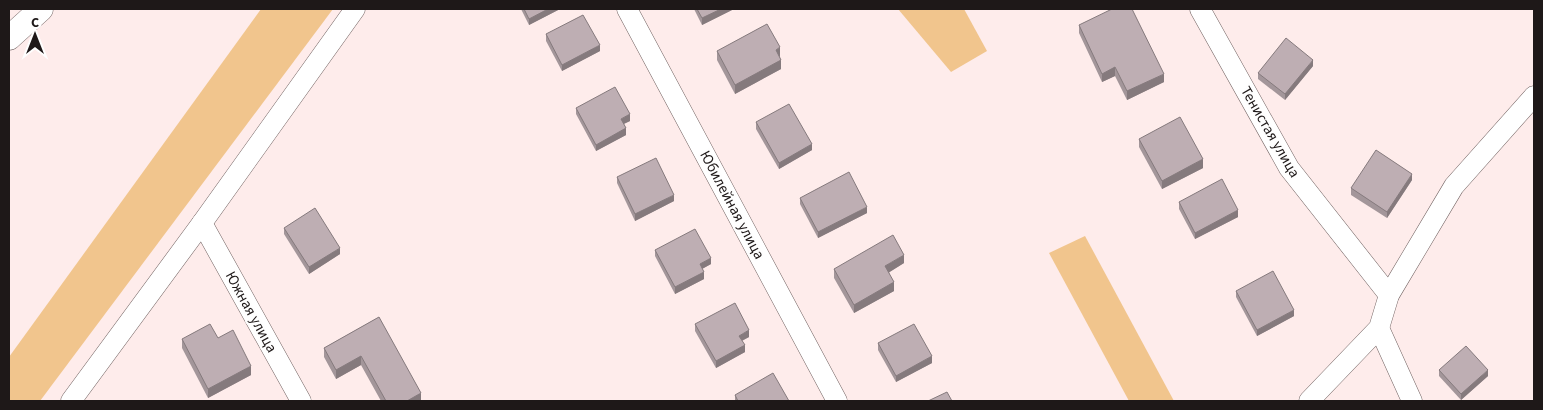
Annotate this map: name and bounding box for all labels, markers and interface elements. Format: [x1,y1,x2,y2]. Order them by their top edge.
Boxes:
north arrow [10,10,60,60]
text: С [31,13,39,33]
street label: Тенистая улица [1235,82,1305,182]
street label: Юбилейная улица [695,147,769,263]
street label: Южная улица [220,268,282,356]

